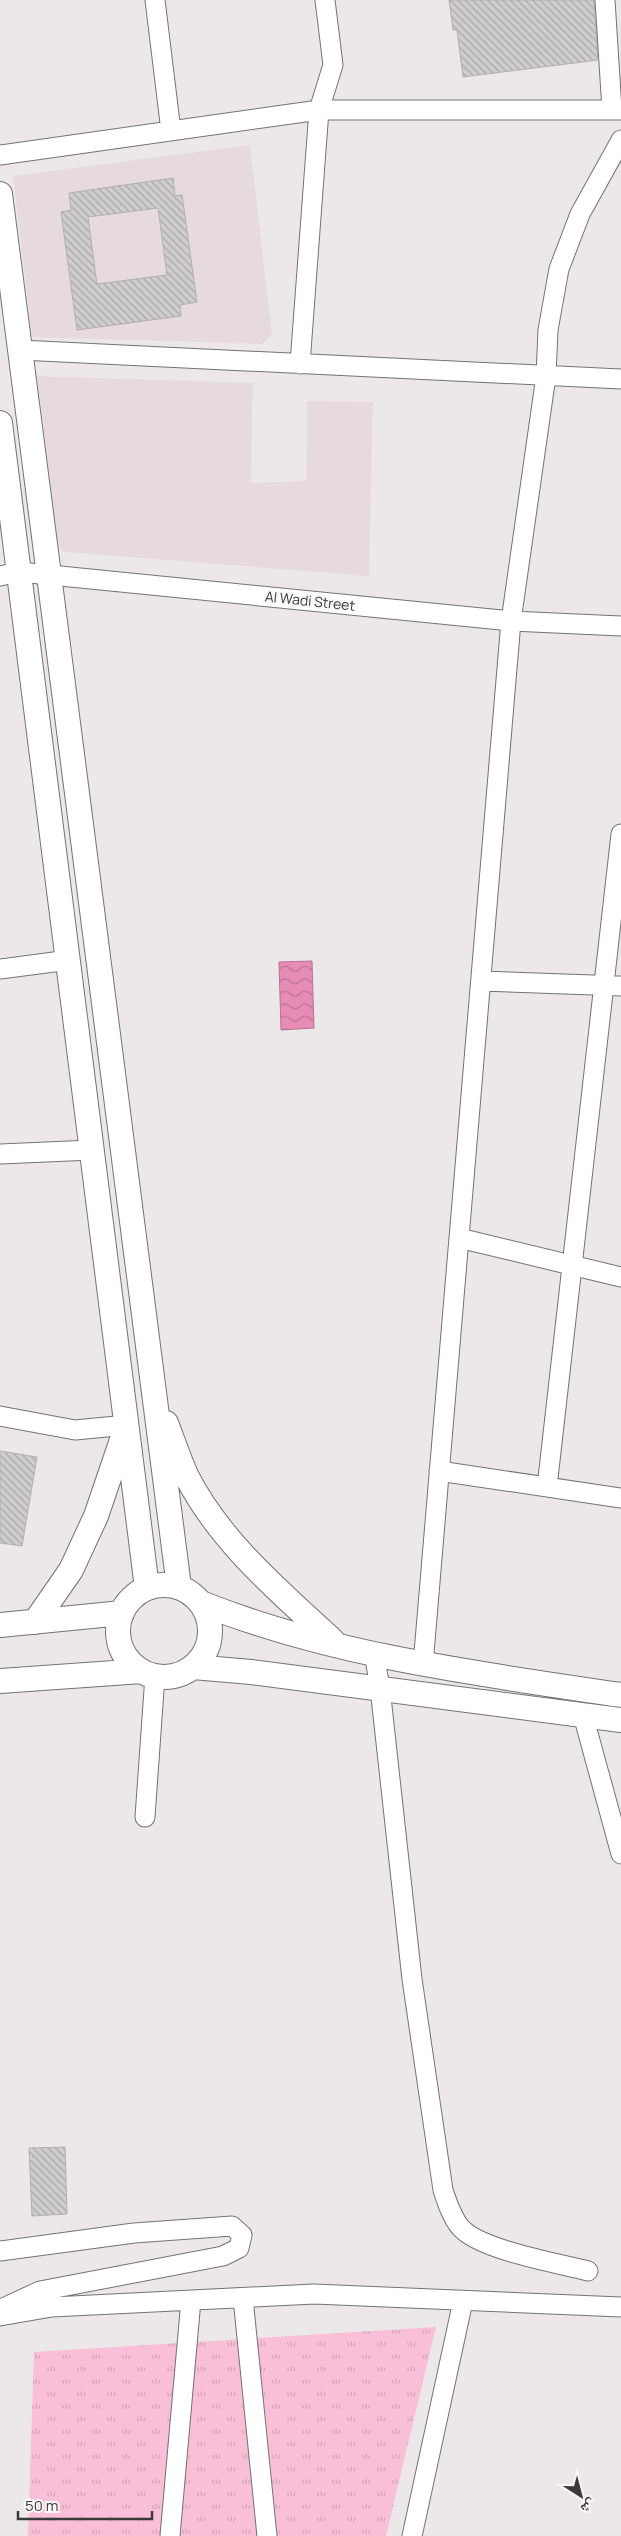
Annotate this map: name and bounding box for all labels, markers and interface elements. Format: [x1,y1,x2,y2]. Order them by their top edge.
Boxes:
street label: Al Wadi Street [264,586,357,615]
north arrow [556,2471,606,2521]
scale bar [18,2488,151,2520]
text: 50 m [25,2495,59,2516]
text: ش [577,2495,601,2519]

